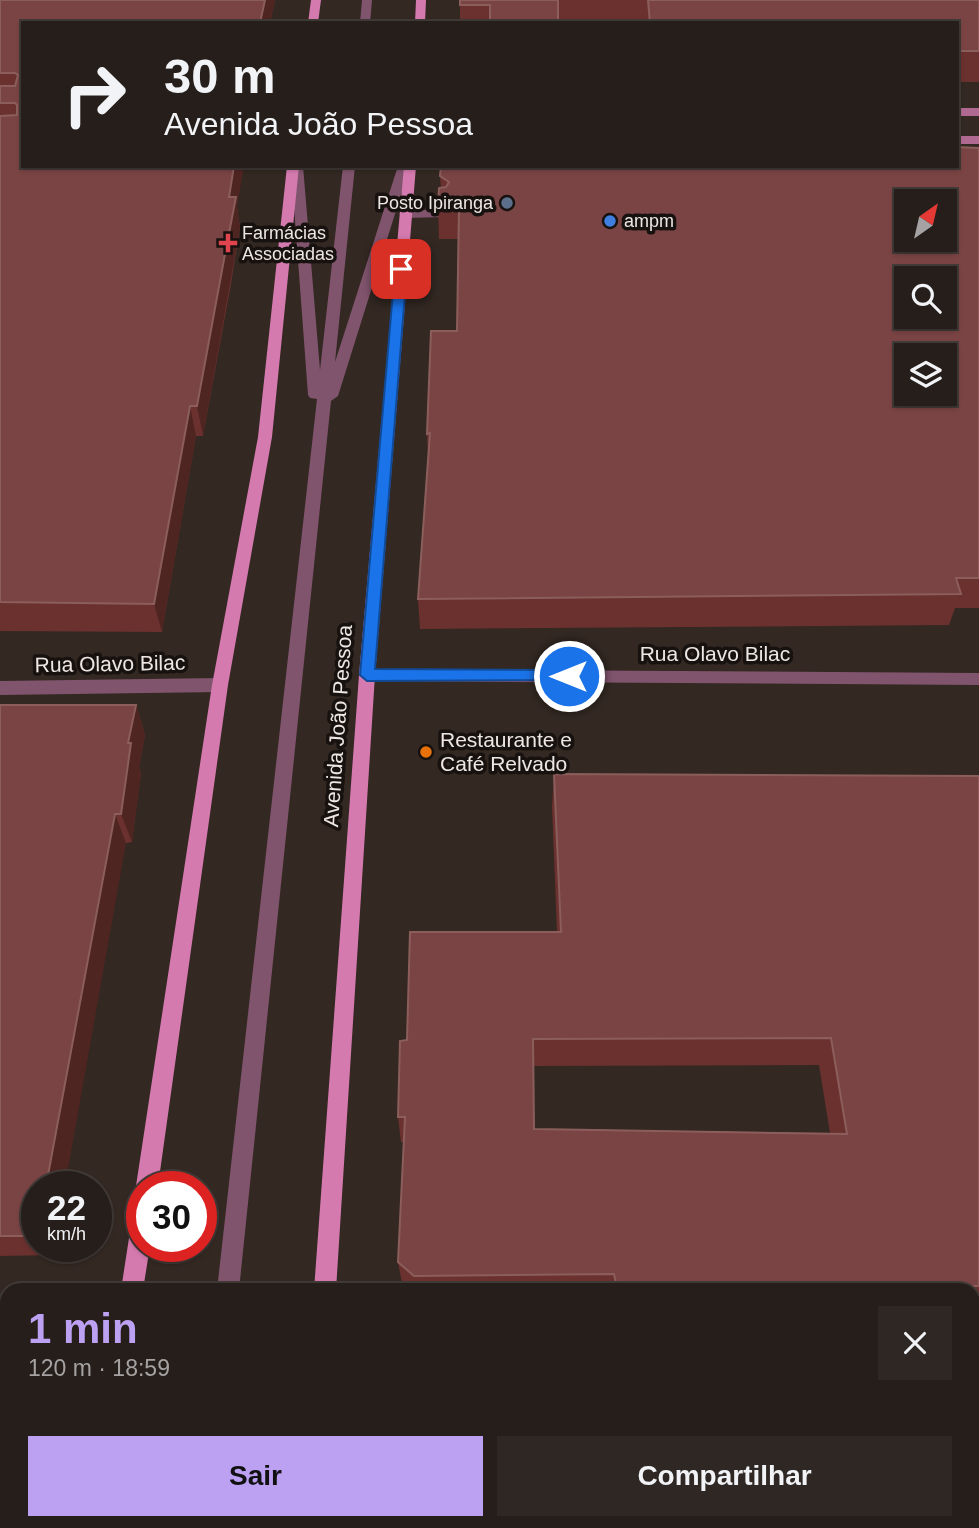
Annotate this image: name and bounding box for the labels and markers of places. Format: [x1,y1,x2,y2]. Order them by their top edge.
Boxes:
place label: Posto Ipiranga [377,193,494,213]
marker: Posto Ipiranga [499,195,515,211]
place label: ampm [624,211,674,231]
marker: ampm [602,213,618,229]
place label: Farmácias Associadas [242,223,334,264]
marker: Farmácias Associadas [220,235,236,251]
pin [371,239,431,299]
place label: Restaurante e Café Relvado [440,728,572,775]
marker: Restaurante e Café Relvado [418,744,434,760]

